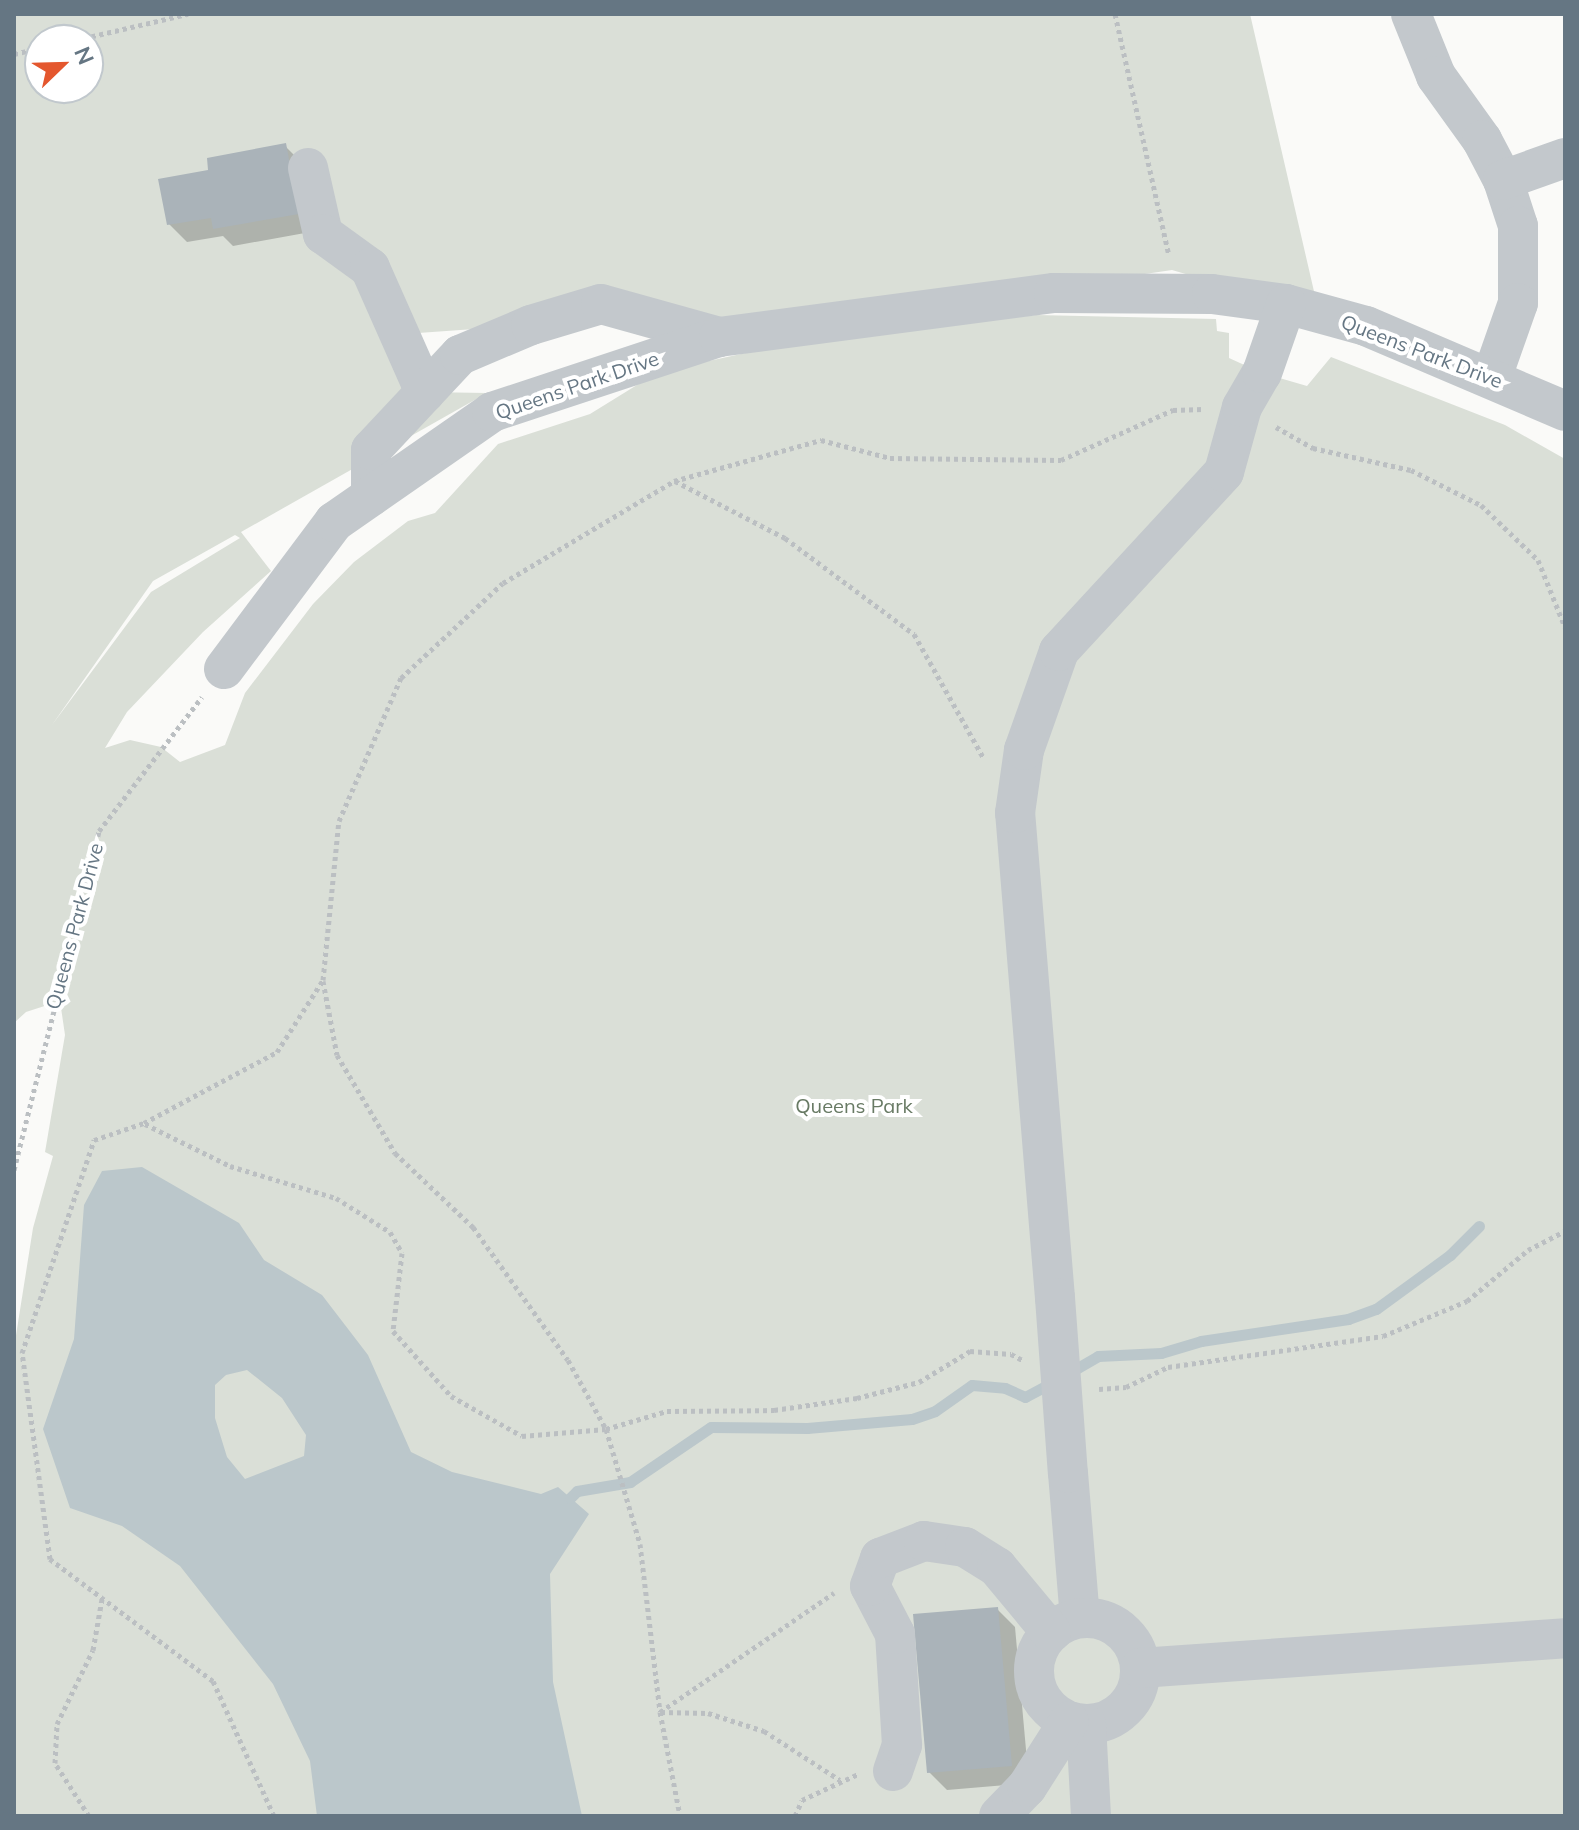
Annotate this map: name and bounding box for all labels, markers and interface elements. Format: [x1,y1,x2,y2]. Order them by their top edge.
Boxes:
north arrow [24,24,104,104]
text: N [68,42,100,69]
street label: Queens Park Drive [1338,309,1506,393]
street label: Queens Park Drive [492,346,662,424]
street label: Queens Park Drive [40,840,108,1012]
park label: Queens Park [795,1093,913,1117]

